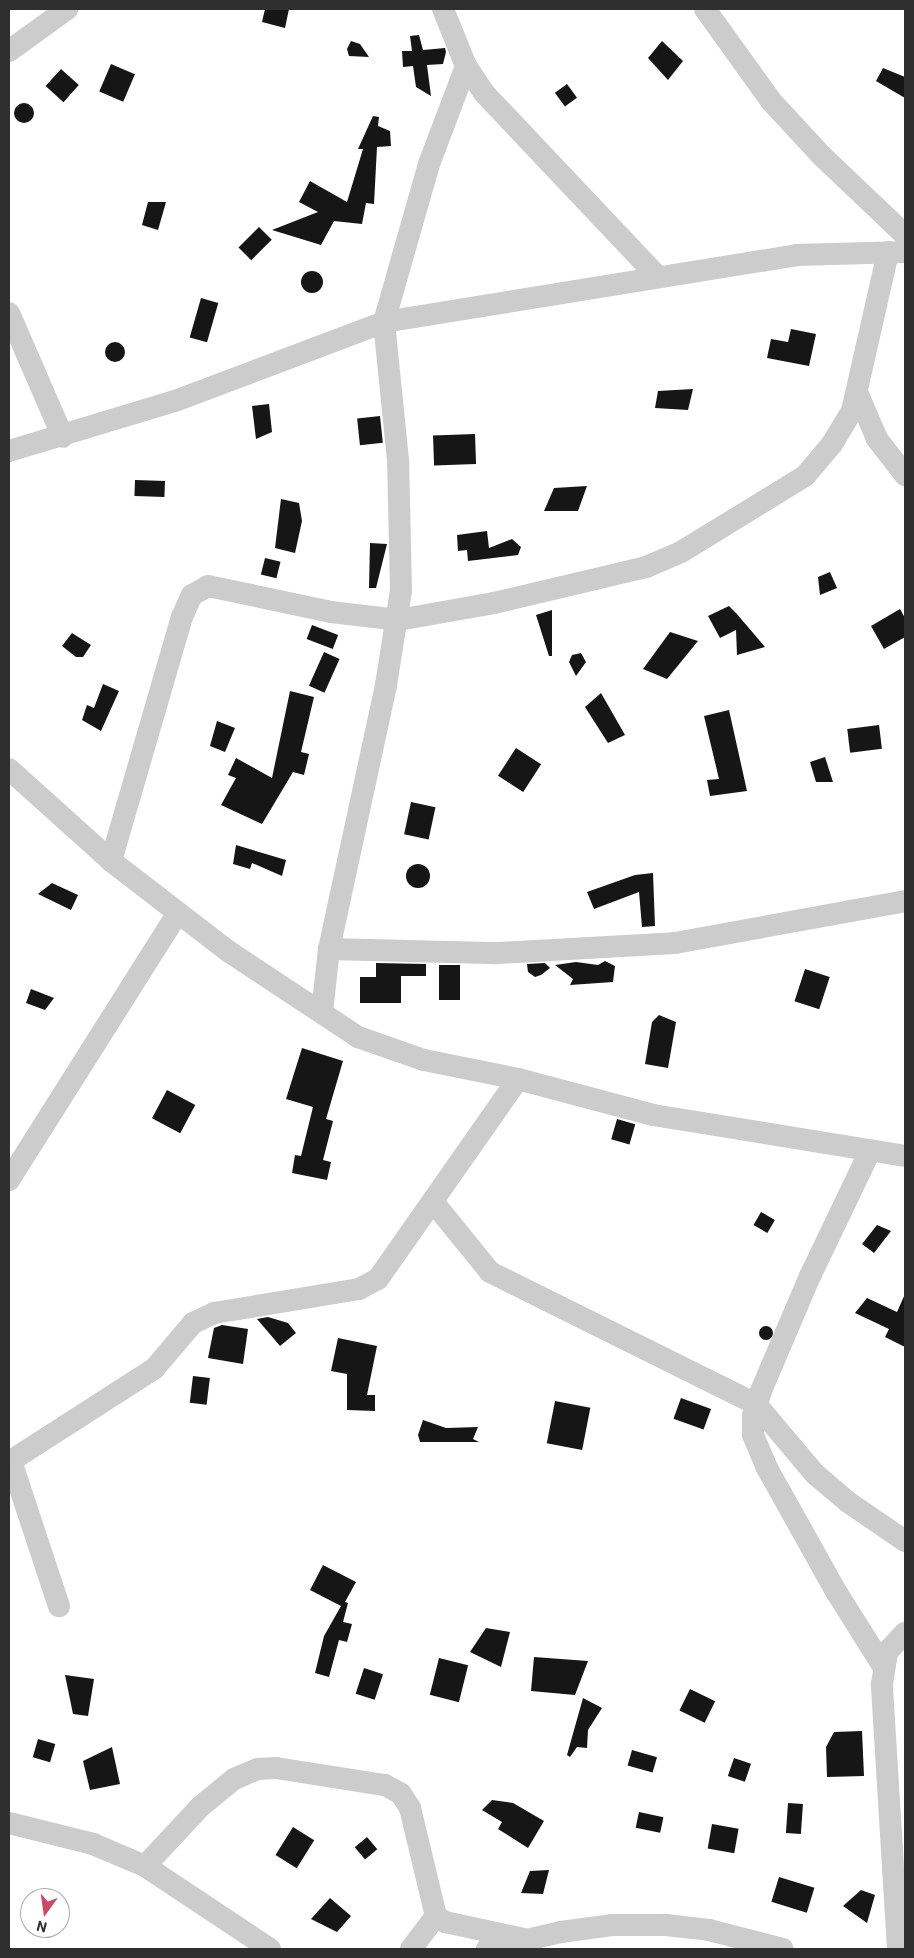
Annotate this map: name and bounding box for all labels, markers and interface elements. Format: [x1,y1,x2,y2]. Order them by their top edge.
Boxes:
north arrow [20,1888,70,1938]
text: N [35,1918,48,1936]

